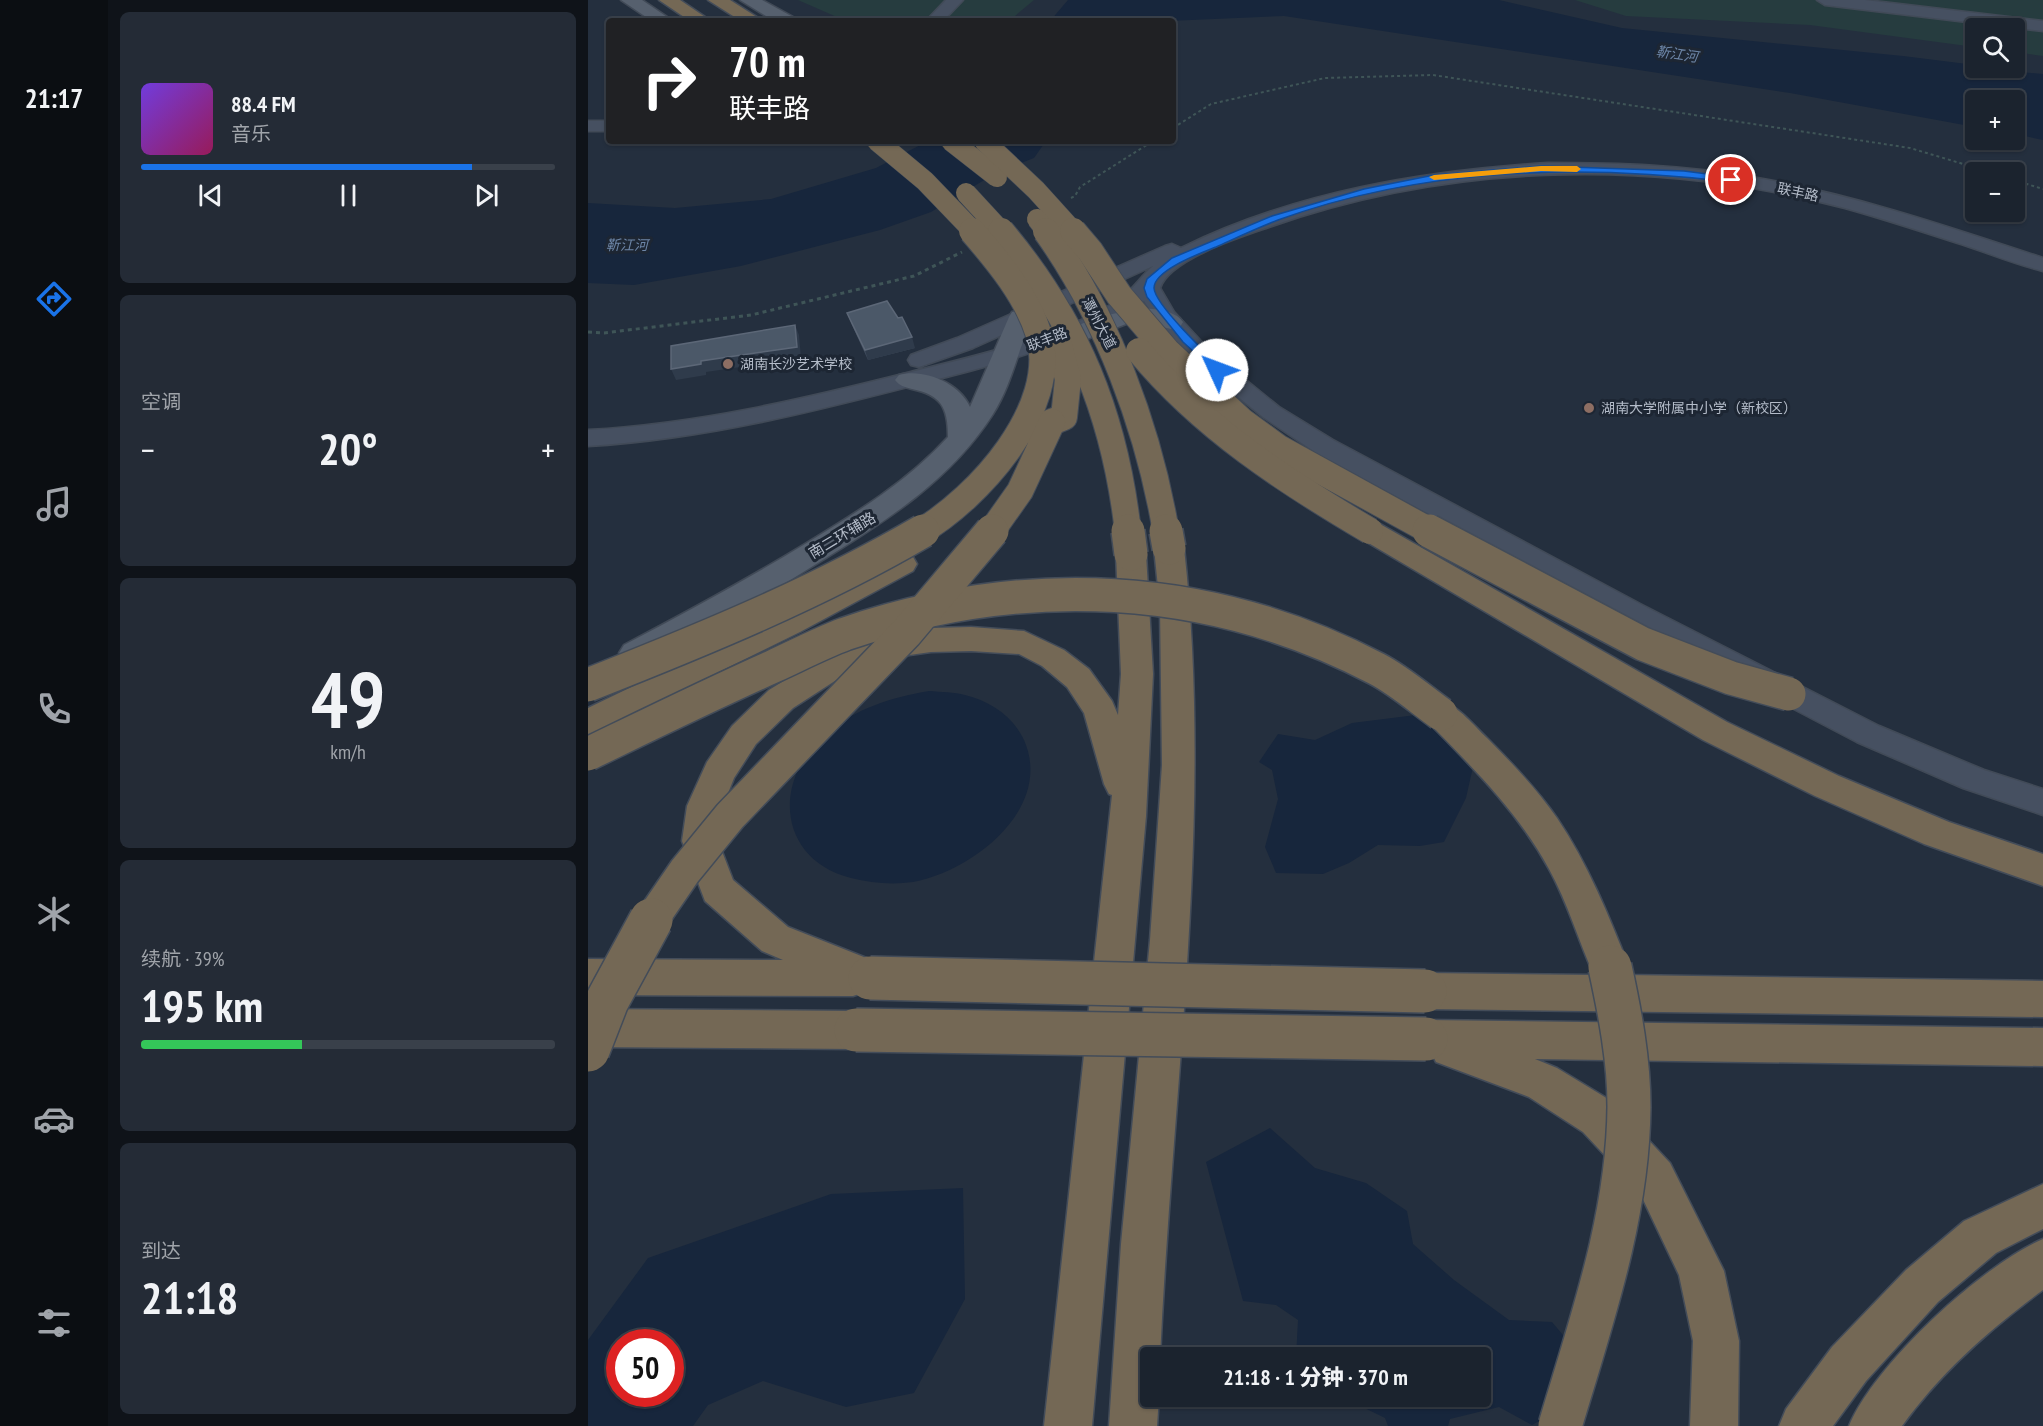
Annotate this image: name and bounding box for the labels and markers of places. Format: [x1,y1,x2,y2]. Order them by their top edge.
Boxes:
pin [1705,154,1756,205]
place label: 湖南长沙艺术学校 [740,355,852,373]
marker: 湖南长沙艺术学校 [721,357,735,371]
place label: 湖南大学附属中小学（新校区） [1601,399,1797,417]
marker: 湖南大学附属中小学（新校区） [1582,401,1596,415]

